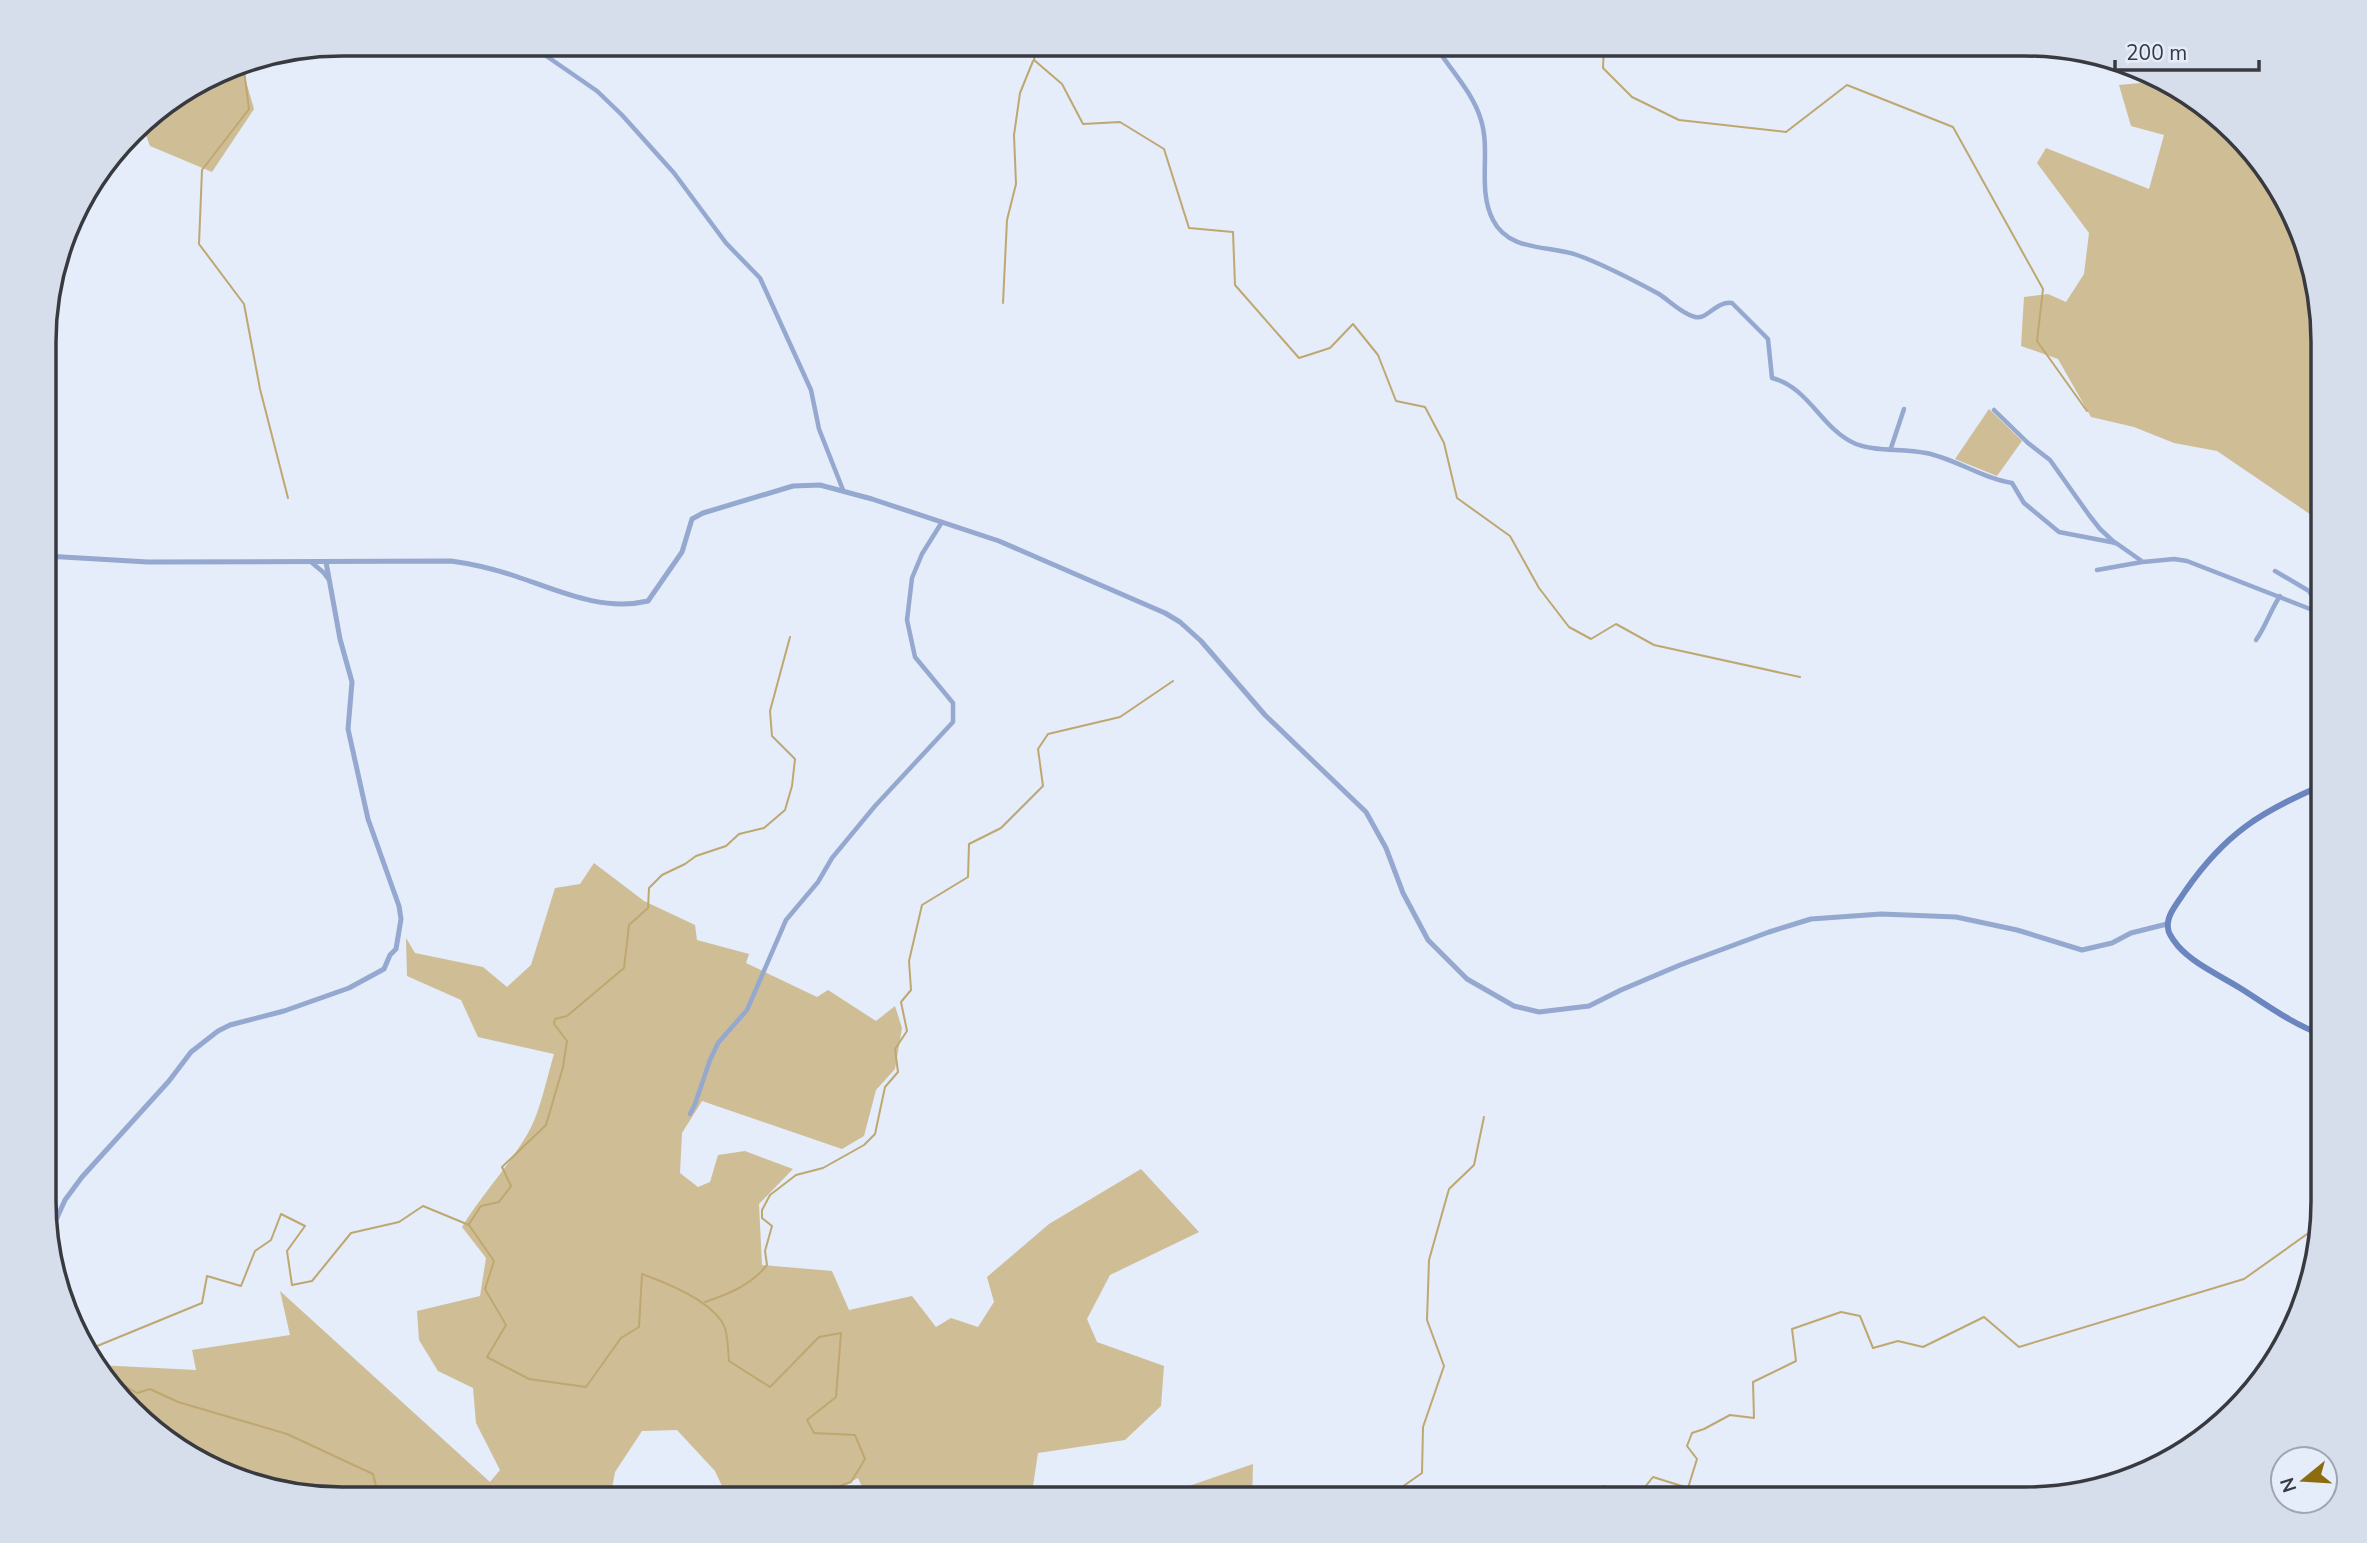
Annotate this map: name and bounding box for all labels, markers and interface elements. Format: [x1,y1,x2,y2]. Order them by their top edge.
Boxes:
scale bar [2115,28,2258,72]
text: 200 m [2126,39,2187,67]
north arrow [2269,1445,2339,1515]
text: N [2274,1474,2303,1496]

